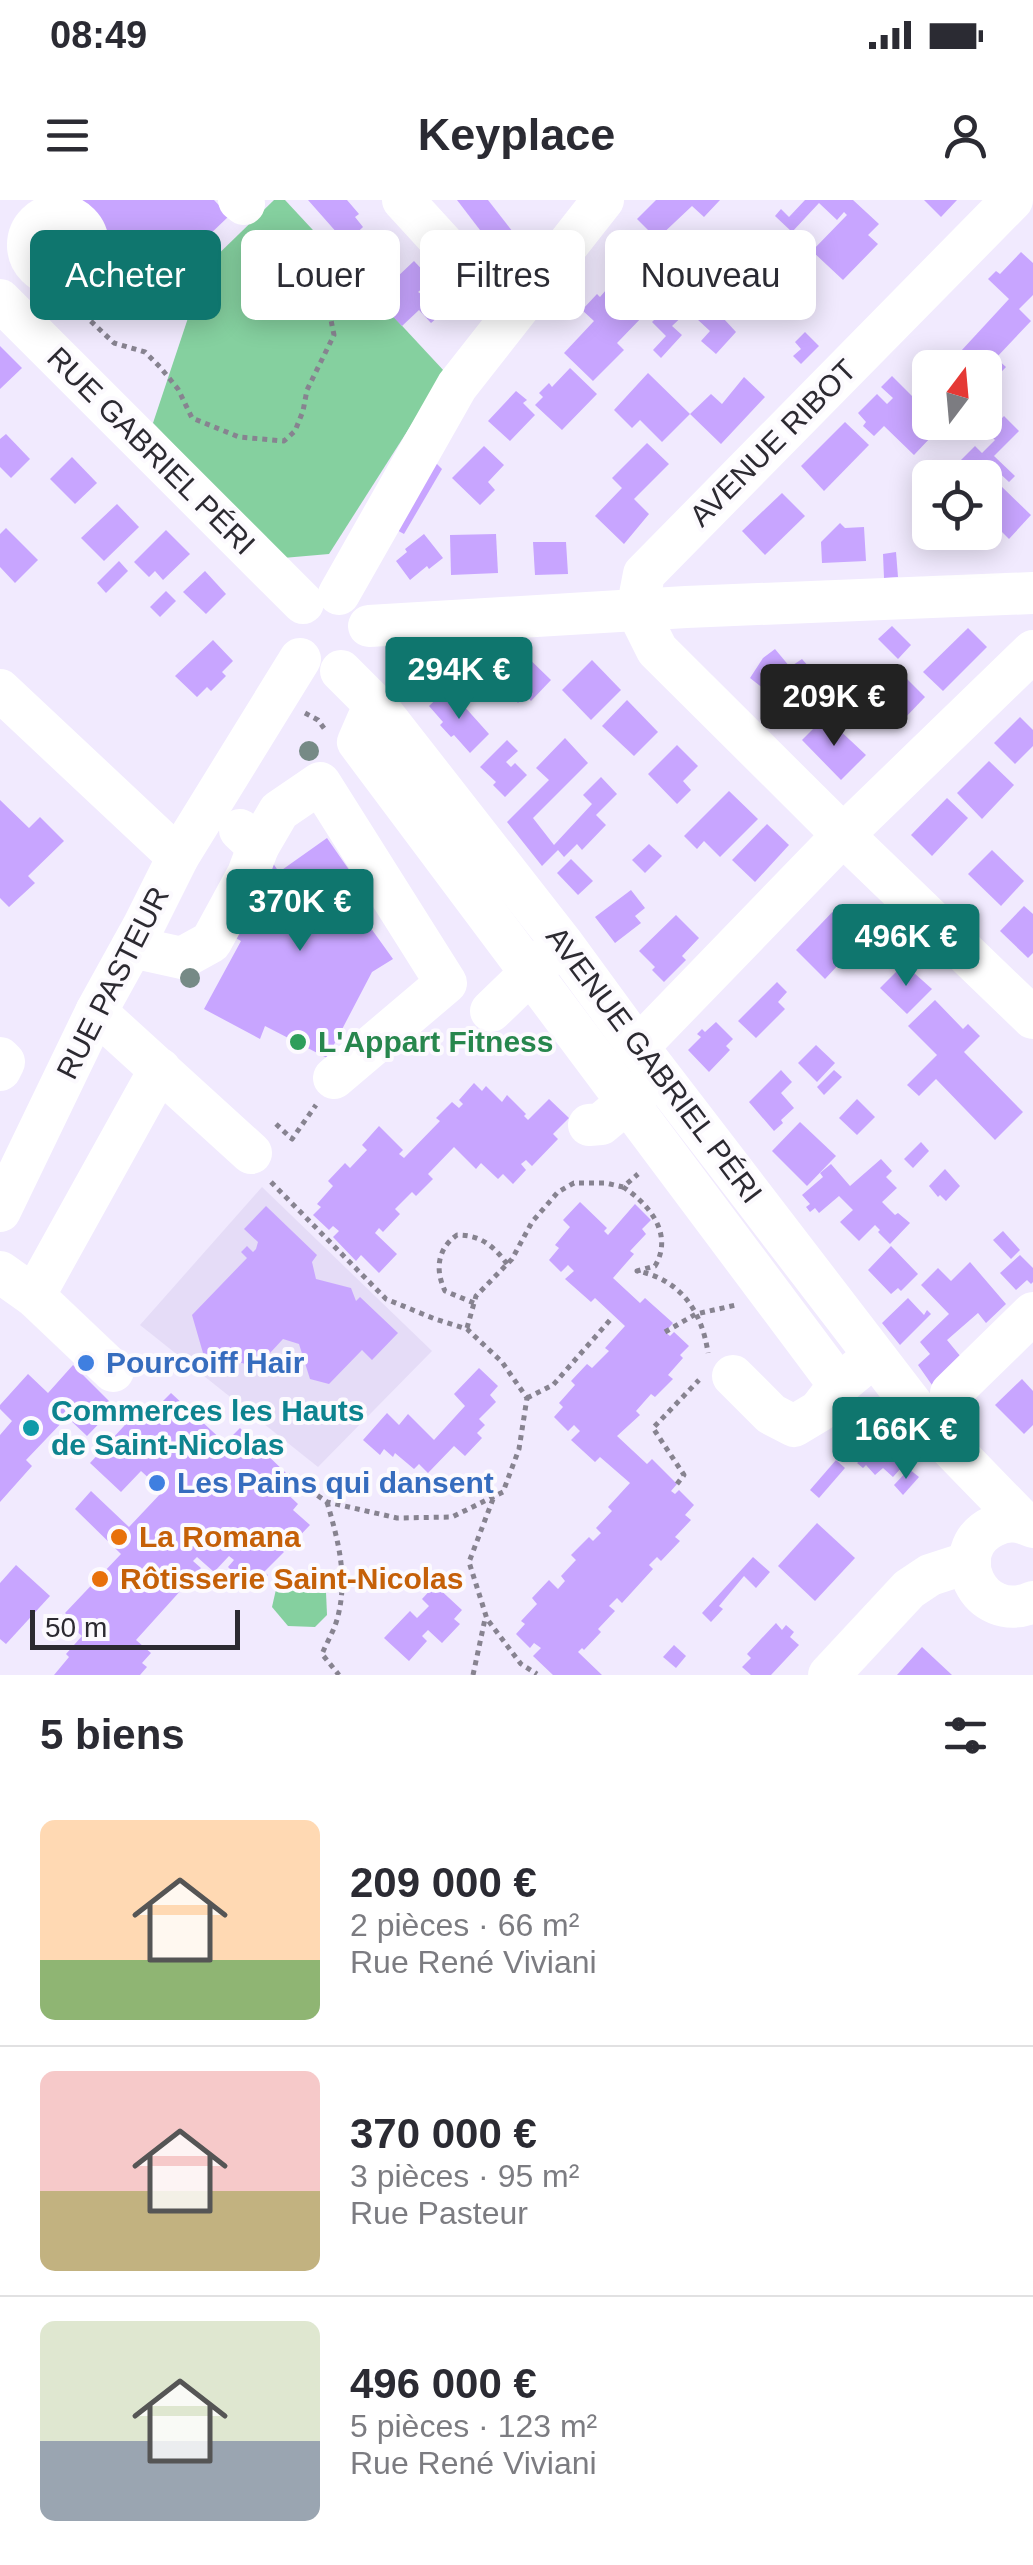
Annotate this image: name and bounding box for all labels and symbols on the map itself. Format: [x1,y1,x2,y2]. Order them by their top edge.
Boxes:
street label: RUE GABRIEL PÉRI [41,340,262,561]
north arrow [912,350,1002,440]
street label: AVENUE RIBOT [683,353,863,533]
pin: 294K € [378,637,540,722]
pin: 209K € [753,664,915,749]
pin: 370K € [219,869,381,954]
street label: RUE PASTEUR [50,881,175,1084]
pin: 496K € [825,904,987,989]
street label: AVENUE GABRIEL PÉRI [540,920,769,1209]
place label: L'Appart Fitness [318,1025,554,1058]
marker: L'Appart Fitness [287,1031,309,1053]
place label: Pourcoiff Hair [106,1346,305,1379]
marker: Pourcoiff Hair [75,1352,97,1374]
place label: Commerces les Hauts de Saint-Nicolas [51,1394,364,1461]
pin: 166K € [825,1397,987,1482]
marker: Commerces les Hauts de Saint-Nicolas [20,1417,42,1439]
place label: Les Pains qui dansent [177,1466,494,1499]
marker: Les Pains qui dansent [146,1472,168,1494]
place label: La Romana [139,1520,301,1553]
marker: La Romana [108,1526,130,1548]
place label: Rôtisserie Saint-Nicolas [120,1562,463,1595]
marker: Rôtisserie Saint-Nicolas [89,1568,111,1590]
scale bar [30,1605,240,1650]

